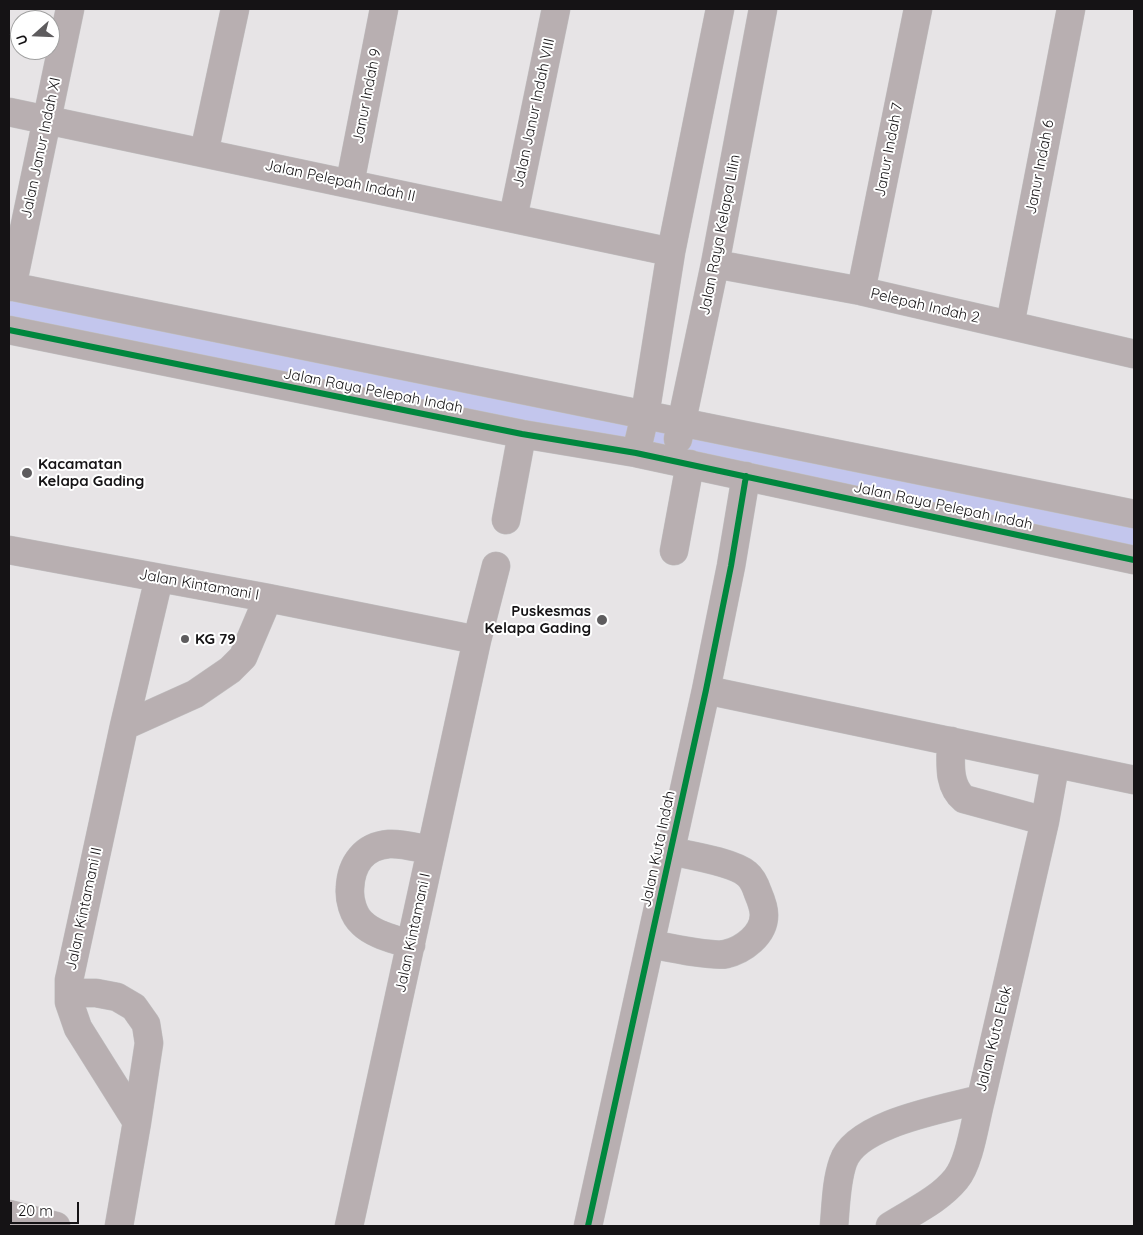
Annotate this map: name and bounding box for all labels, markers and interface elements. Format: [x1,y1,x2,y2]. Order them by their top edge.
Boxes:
north arrow [10,10,60,60]
text: U [12,32,32,48]
street label: Jalan Janur Indah VIII [509,37,559,189]
street label: Janur Indah 9 [349,47,385,145]
street label: Jalan Janur Indah XI [17,76,65,220]
street label: Janur Indah 7 [871,101,907,199]
street label: Janur Indah 6 [1022,118,1058,216]
street label: Jalan Raya Kelapa Lilin [696,153,744,317]
street label: Jalan Pelepah Indah II [263,156,417,206]
street label: Pelepah Indah 2 [869,285,981,327]
street label: Jalan Raya Pelepah Indah [282,365,464,417]
place label: Kacamatan Kelapa Gading [38,455,144,490]
marker: Kacamatan Kelapa Gading [20,466,34,480]
street label: Jalan Raya Pelepah Indah [852,478,1034,534]
street label: Jalan Kintamani I [138,566,260,604]
place label: Puskesmas Kelapa Gading [485,602,591,637]
marker: Puskesmas Kelapa Gading [595,613,609,627]
place label: KG 79 [195,630,236,648]
marker: KG 79 [179,633,191,645]
street label: Jalan Kuta Indah [637,789,679,909]
street label: Jalan Kintamani II [62,846,106,972]
street label: Jalan Kintamani I [392,872,434,994]
street label: Jalan Kuta Elok [972,984,1016,1094]
scale bar [12,1192,81,1224]
text: 20 m [18,1201,53,1220]

